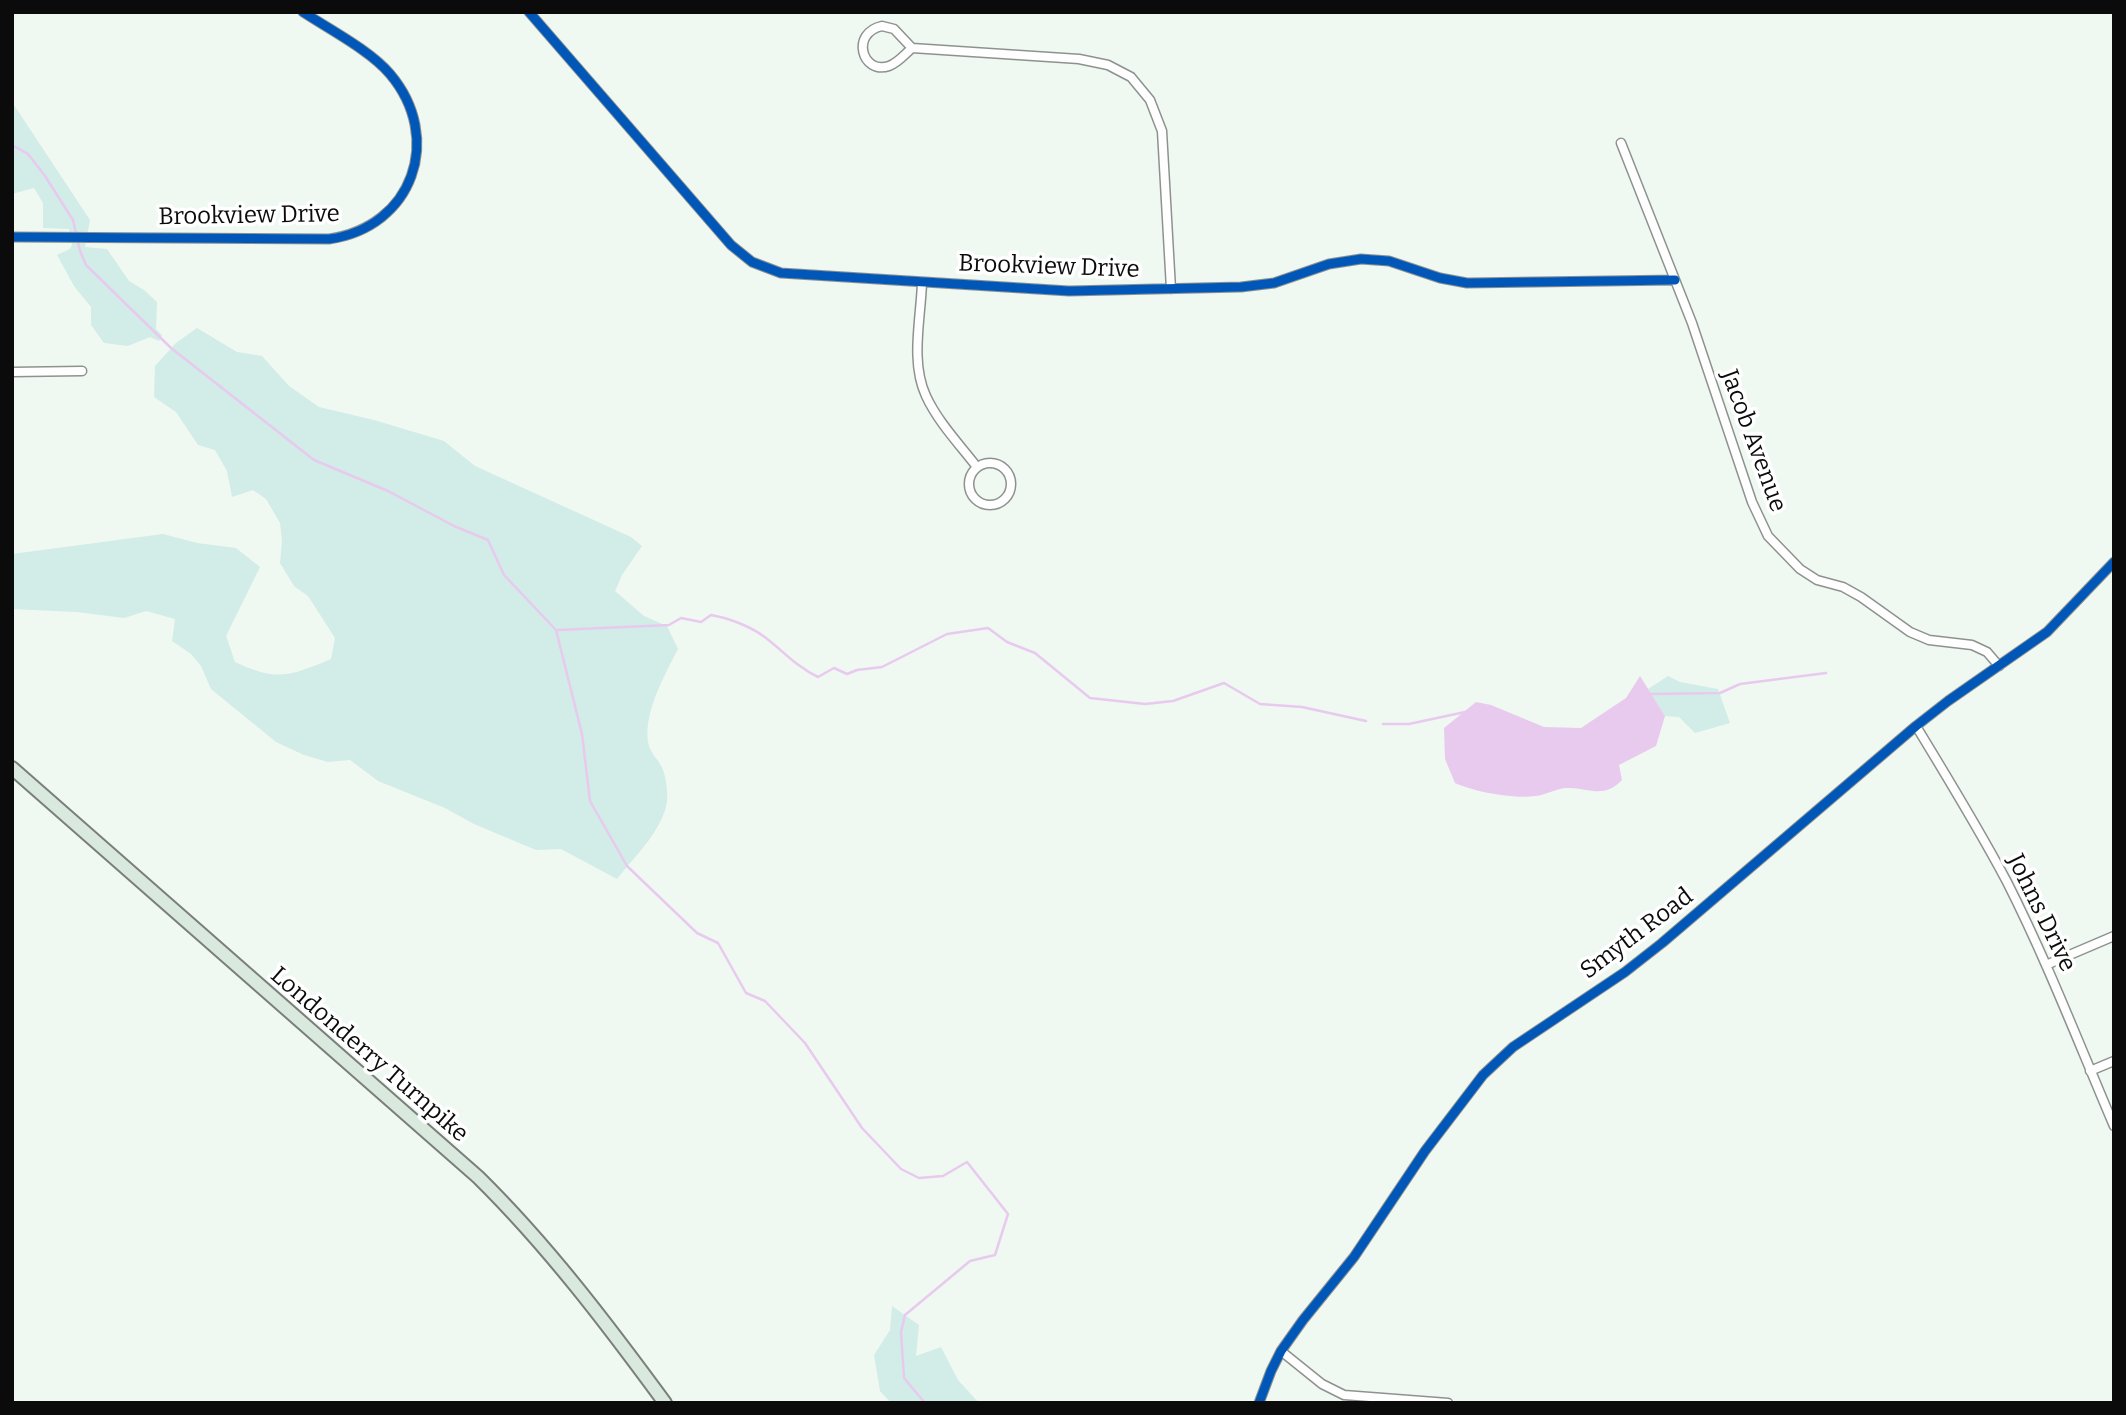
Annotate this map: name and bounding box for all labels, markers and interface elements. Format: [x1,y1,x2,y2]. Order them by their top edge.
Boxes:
street label: Brookview Drive [158,200,340,232]
street label: Brookview Drive [958,249,1140,285]
street label: Jacob Avenue [1714,366,1792,516]
street label: Johns Drive [2000,850,2082,976]
street label: Smyth Road [1575,882,1699,986]
street label: Londonderry Turnpike [264,961,474,1149]

